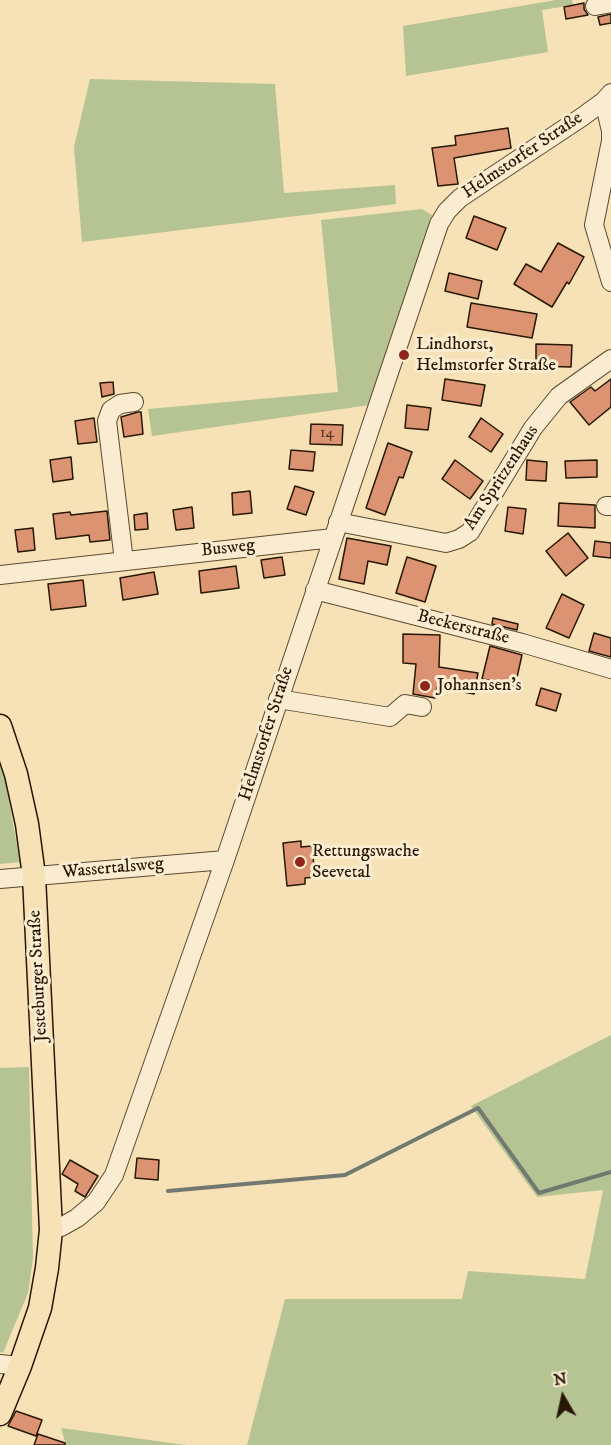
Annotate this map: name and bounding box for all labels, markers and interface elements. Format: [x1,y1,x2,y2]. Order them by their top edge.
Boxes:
street label: Helmstorfer Straße [459,108,587,204]
place label: Lindhorst, Helmstorfer Straße [416,334,556,376]
marker: Lindhorst, Helmstorfer Straße [397,348,411,362]
street label: Am Spritzenhaus [460,421,544,535]
house number: 14 [320,425,334,443]
street label: Busweg [200,535,256,563]
street label: Beckerstraße [415,606,511,650]
street label: Helmstorfer Straße [235,664,299,804]
place label: Johannsen's [437,675,521,697]
marker: Johannsen's [418,679,432,693]
place label: Rettungswache Seevetal [312,841,419,884]
street label: Wassertalsweg [61,854,165,884]
marker: Rettungswache Seevetal [293,855,307,869]
street label: Jesteburger Straße [25,910,53,1042]
north arrow [533,1367,593,1427]
text: N [552,1368,568,1390]

